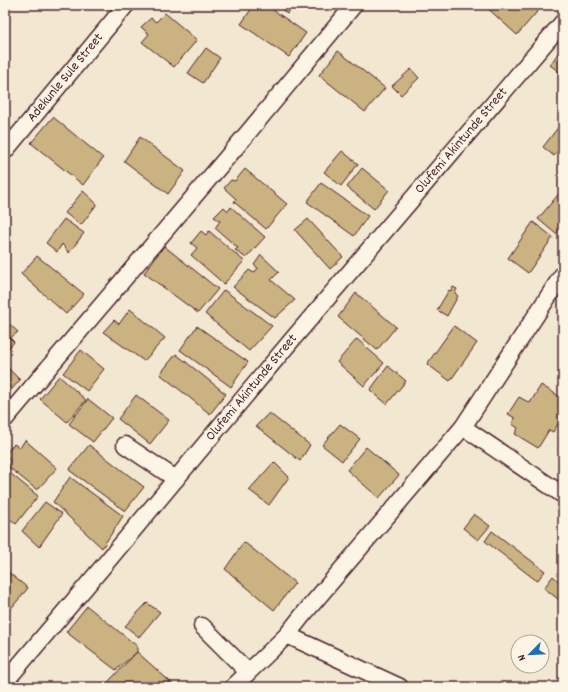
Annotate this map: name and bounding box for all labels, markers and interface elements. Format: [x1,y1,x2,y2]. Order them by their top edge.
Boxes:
street label: Adekunle Sule Street [23,29,109,127]
street label: Olufemi Akintunde Street [410,83,513,198]
street label: Olufemi Akintunde Street [201,330,303,446]
north arrow [510,634,550,674]
text: N [514,651,531,663]

